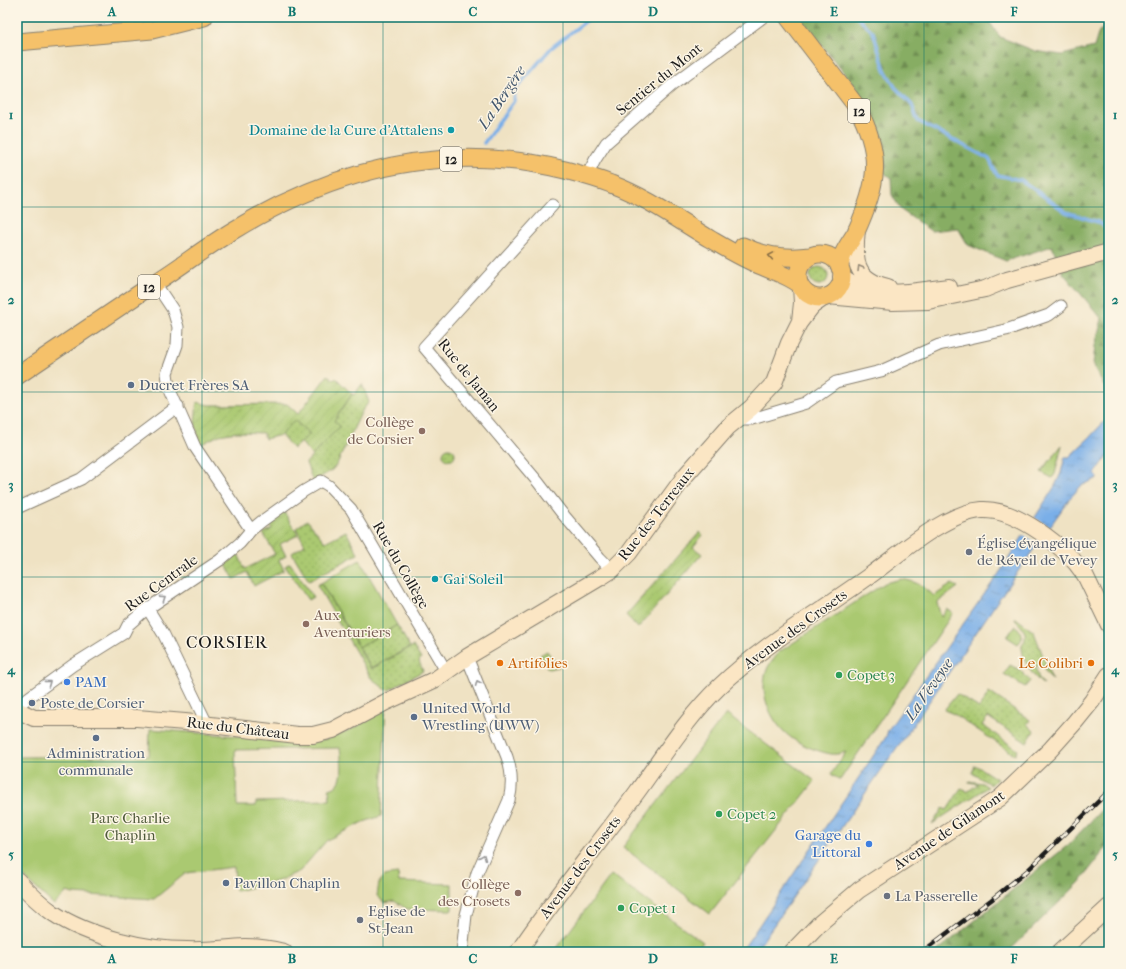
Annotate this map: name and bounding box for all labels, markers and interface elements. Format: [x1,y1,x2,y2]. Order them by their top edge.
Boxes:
text: A [107,4,117,19]
text: B [288,4,297,19]
text: C [469,4,478,19]
text: D [648,4,658,19]
text: E [830,4,838,19]
text: F [1010,4,1018,19]
street label: Sentier du Mont [612,38,706,119]
water label: La Bergère [473,61,530,133]
road number: 12 [848,99,870,123]
text: 1 [9,107,14,122]
text: 1 [1113,107,1118,122]
place label: Domaine de la Cure d'Attalens [249,121,443,139]
marker: Domaine de la Cure d'Attalens [446,125,456,135]
road number: 12 [440,147,462,171]
one-way arrow [768,252,774,261]
one-way arrow [858,265,865,272]
road number: 12 [138,275,160,299]
text: 2 [8,292,15,307]
text: 2 [1112,292,1119,307]
street label: Rue de Jaman [434,335,504,415]
place label: Ducret Frères SA [139,376,250,394]
marker: Ducret Frères SA [126,380,136,390]
place label: Collège de Corsier [348,413,415,448]
marker: Collège de Corsier [417,426,427,436]
street label: Rue des Terreaux [614,464,698,564]
text: 3 [8,477,14,493]
text: 3 [1112,477,1118,493]
street label: Rue du Collège [369,518,434,613]
place label: Église évangélique de Réveil de Vevey [977,534,1099,569]
marker: Église évangélique de Réveil de Vevey [964,547,974,557]
street label: Rue Centrale [121,550,202,616]
place label: Gai Soleil [443,570,503,588]
marker: Gai Soleil [430,574,440,584]
street label: Avenue des Crosets [739,585,851,673]
one-way arrow [159,596,166,603]
place label: Aux Aventuriers [313,606,391,641]
marker: Aux Aventuriers [301,619,311,629]
district label: CORSIER [186,632,268,652]
place label: Artifolies [507,654,568,672]
water label: La Veveyse [900,654,957,725]
place label: Le Colibri [1019,654,1084,672]
marker: Artifolies [495,658,505,668]
marker: Le Colibri [1086,658,1096,668]
text: 4 [6,662,16,678]
text: 4 [1110,662,1120,678]
place label: Copet 3 [847,666,895,684]
marker: Copet 3 [834,670,844,680]
place label: PAM [75,673,107,691]
marker: PAM [62,677,72,687]
one-way arrow [474,680,482,687]
one-way arrow [44,681,51,688]
place label: Poste de Corsier [40,694,145,712]
marker: Poste de Corsier [27,698,37,708]
place label: United World Wrestling (UWW) [421,699,539,734]
marker: United World Wrestling (UWW) [409,712,419,722]
street label: Rue du Château [186,713,291,743]
marker: Administration communale [91,733,101,743]
place label: Administration communale [46,744,145,779]
street label: Avenue de Gilamont [889,786,1009,874]
place label: Copet 2 [727,805,777,823]
park label: Parc Charlie Chaplin [90,809,170,844]
marker: Copet 2 [714,809,724,819]
street label: Avenue des Crosets [535,812,625,923]
place label: Garage du Littoral [795,826,862,861]
marker: Garage du Littoral [864,839,874,849]
text: 5 [8,847,14,862]
text: 5 [1112,847,1118,862]
one-way arrow [479,854,487,861]
place label: Pavillon Chaplin [234,874,340,892]
place label: Collège des Crosets [438,875,511,910]
marker: Pavillon Chaplin [221,878,231,888]
place label: La Passerelle [895,887,978,905]
marker: Collège des Crosets [513,888,523,898]
marker: La Passerelle [882,891,892,901]
place label: Copet 1 [629,899,676,917]
place label: Eglise de St-Jean [368,902,426,937]
marker: Copet 1 [616,903,626,913]
marker: Eglise de St-Jean [355,915,365,925]
text: A [107,951,117,966]
text: B [288,951,297,966]
text: C [469,951,478,966]
text: D [648,951,658,966]
text: E [830,951,838,966]
text: F [1010,951,1018,966]

